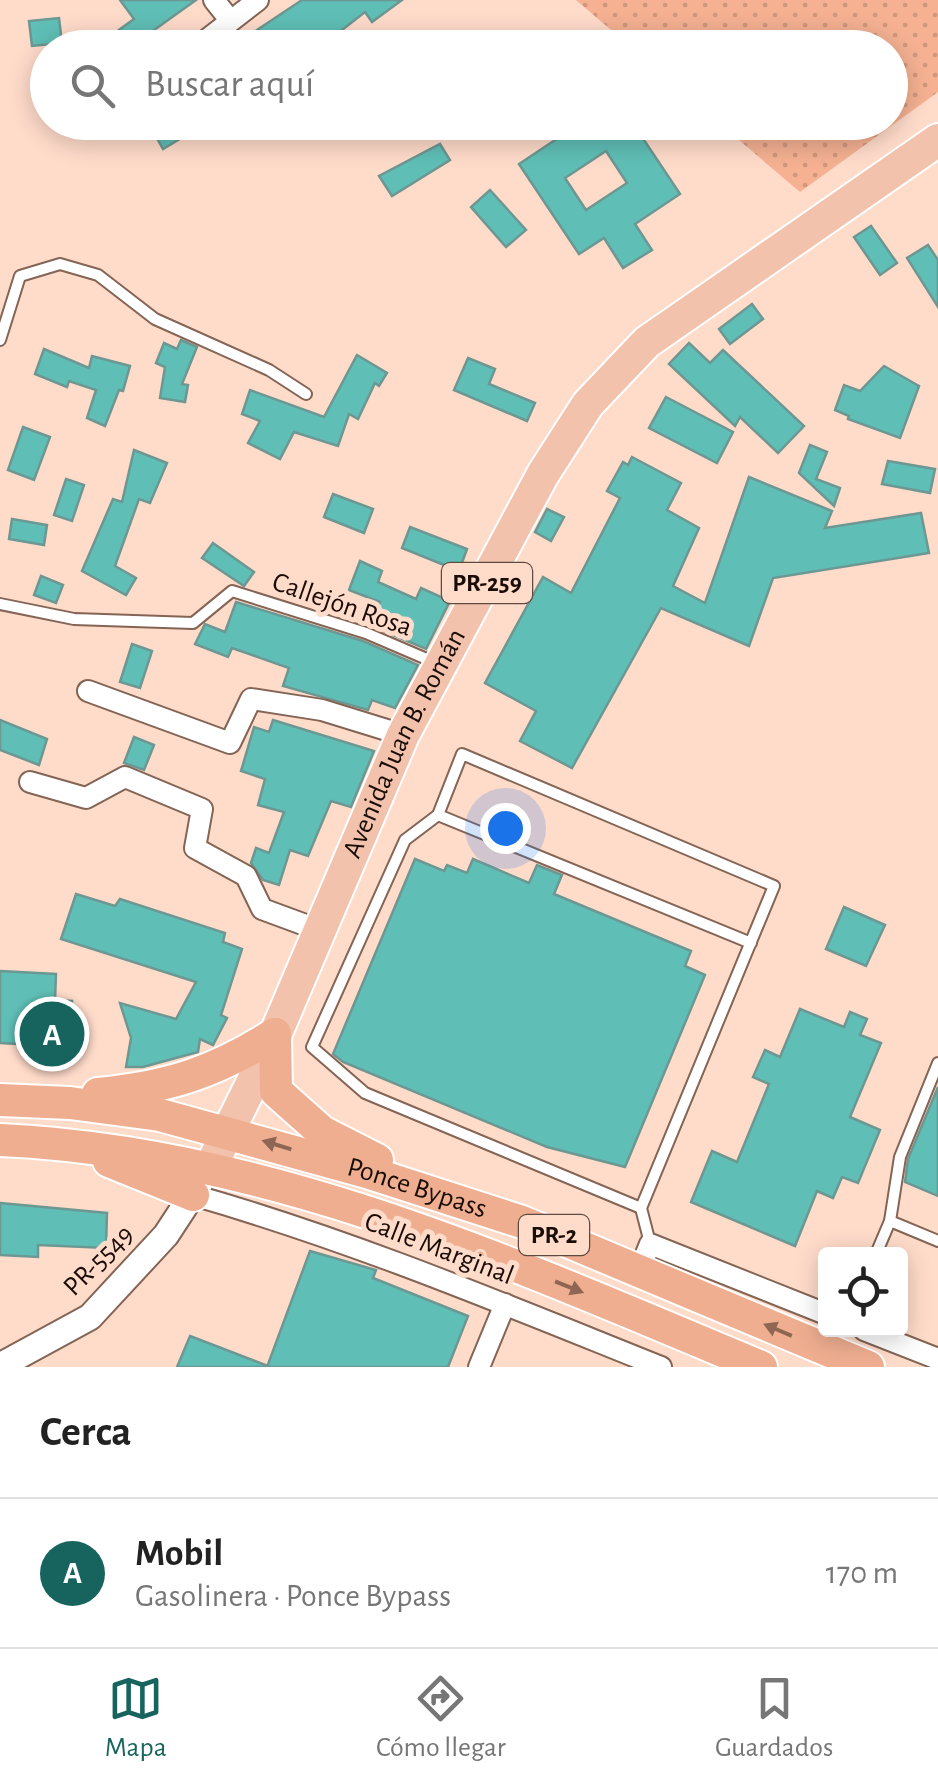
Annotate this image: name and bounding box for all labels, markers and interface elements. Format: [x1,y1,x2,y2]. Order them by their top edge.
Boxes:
search box [30,30,908,140]
icon: search [65,58,120,113]
text: Buscar aquí [145,66,314,104]
road number: PR-259 [442,563,532,603]
street label: Callejón Rosa [269,568,416,642]
street label: Avenida Juan B. Román [338,624,471,862]
your location [480,803,531,854]
pin: A [20,996,84,1072]
one-way arrow [261,1137,292,1152]
street label: Ponce Bypass [344,1153,490,1224]
street label: Calle Marginal [361,1208,517,1290]
road number: PR-2 [519,1215,589,1255]
street label: PR-5549 [58,1220,140,1302]
map controls [818,1247,908,1337]
button: locate [818,1247,908,1337]
one-way arrow [554,1279,584,1295]
one-way arrow [763,1322,793,1338]
text: Cerca [40,1411,131,1453]
text: Mobil [135,1535,223,1573]
text: A [63,1557,82,1589]
text: 170 m [826,1557,898,1589]
text: Gasolinera · Ponce Bypass [135,1580,451,1612]
tab: Mapa [105,1671,167,1765]
tab: Cómo llegar [376,1671,506,1765]
tab: Guardados [715,1671,833,1765]

